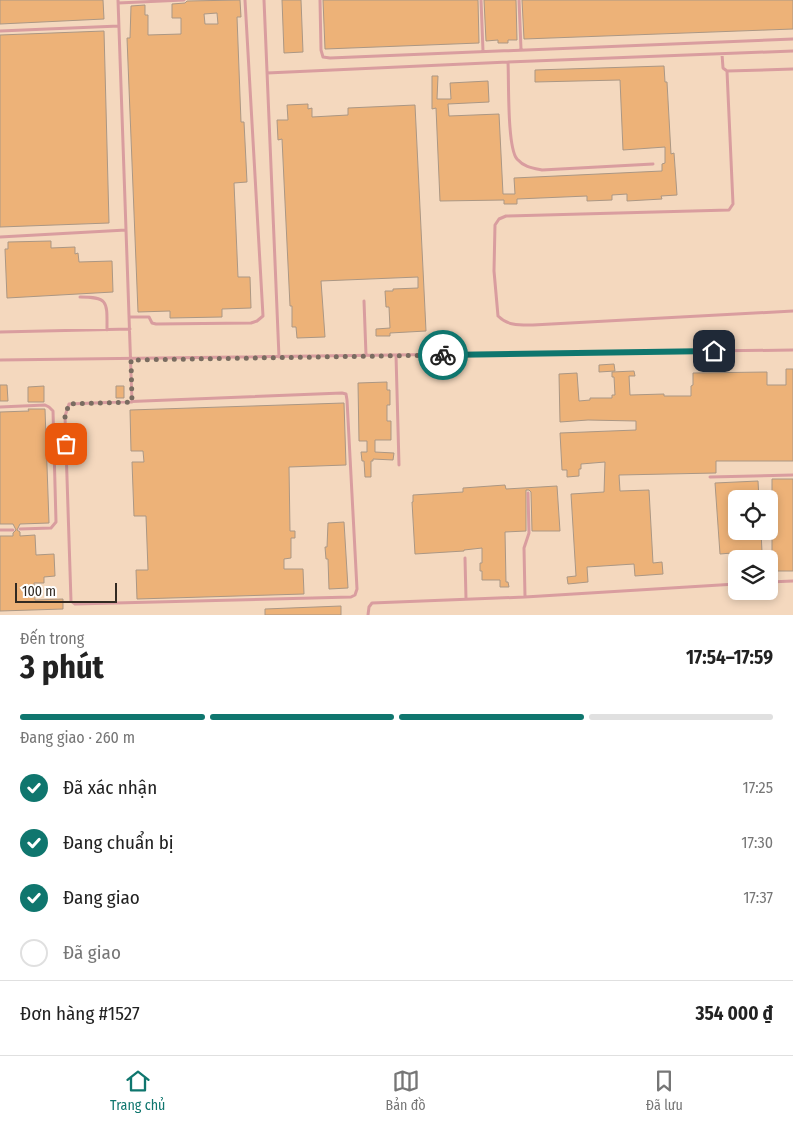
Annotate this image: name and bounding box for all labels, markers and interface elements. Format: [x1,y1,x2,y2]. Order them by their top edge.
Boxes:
courier [418,330,468,380]
pin [693,330,735,372]
icon: home [700,337,728,365]
icon: bike [429,341,457,369]
pin [45,423,87,465]
icon: bag [52,430,80,458]
map controls [728,490,778,600]
button: locate [728,490,778,540]
button: layers [728,550,778,600]
scale bar [15,580,118,603]
text: 100 m [22,583,56,600]
text: Đến trong [20,629,84,648]
text: 17:54–17:59 [686,646,773,669]
text: 3 phút [20,648,104,686]
text: Đang giao · 260 m [20,728,135,747]
icon: check [20,774,48,802]
text: Đã xác nhận [63,776,157,799]
text: 17:25 [742,778,773,797]
icon: check [20,829,48,857]
text: Đang chuẩn bị [63,831,174,854]
text: 17:30 [741,833,773,852]
icon: check [20,884,48,912]
text: Đang giao [63,886,140,909]
text: 17:37 [743,888,773,907]
text: Đã giao [63,941,121,964]
text: Đơn hàng #1527 [20,1002,140,1025]
text: 354 000 ₫ [695,1002,773,1025]
tab: Trang chủ [110,1067,165,1114]
tab: Bản đồ [386,1067,426,1114]
tab: Đã lưu [646,1067,683,1114]

